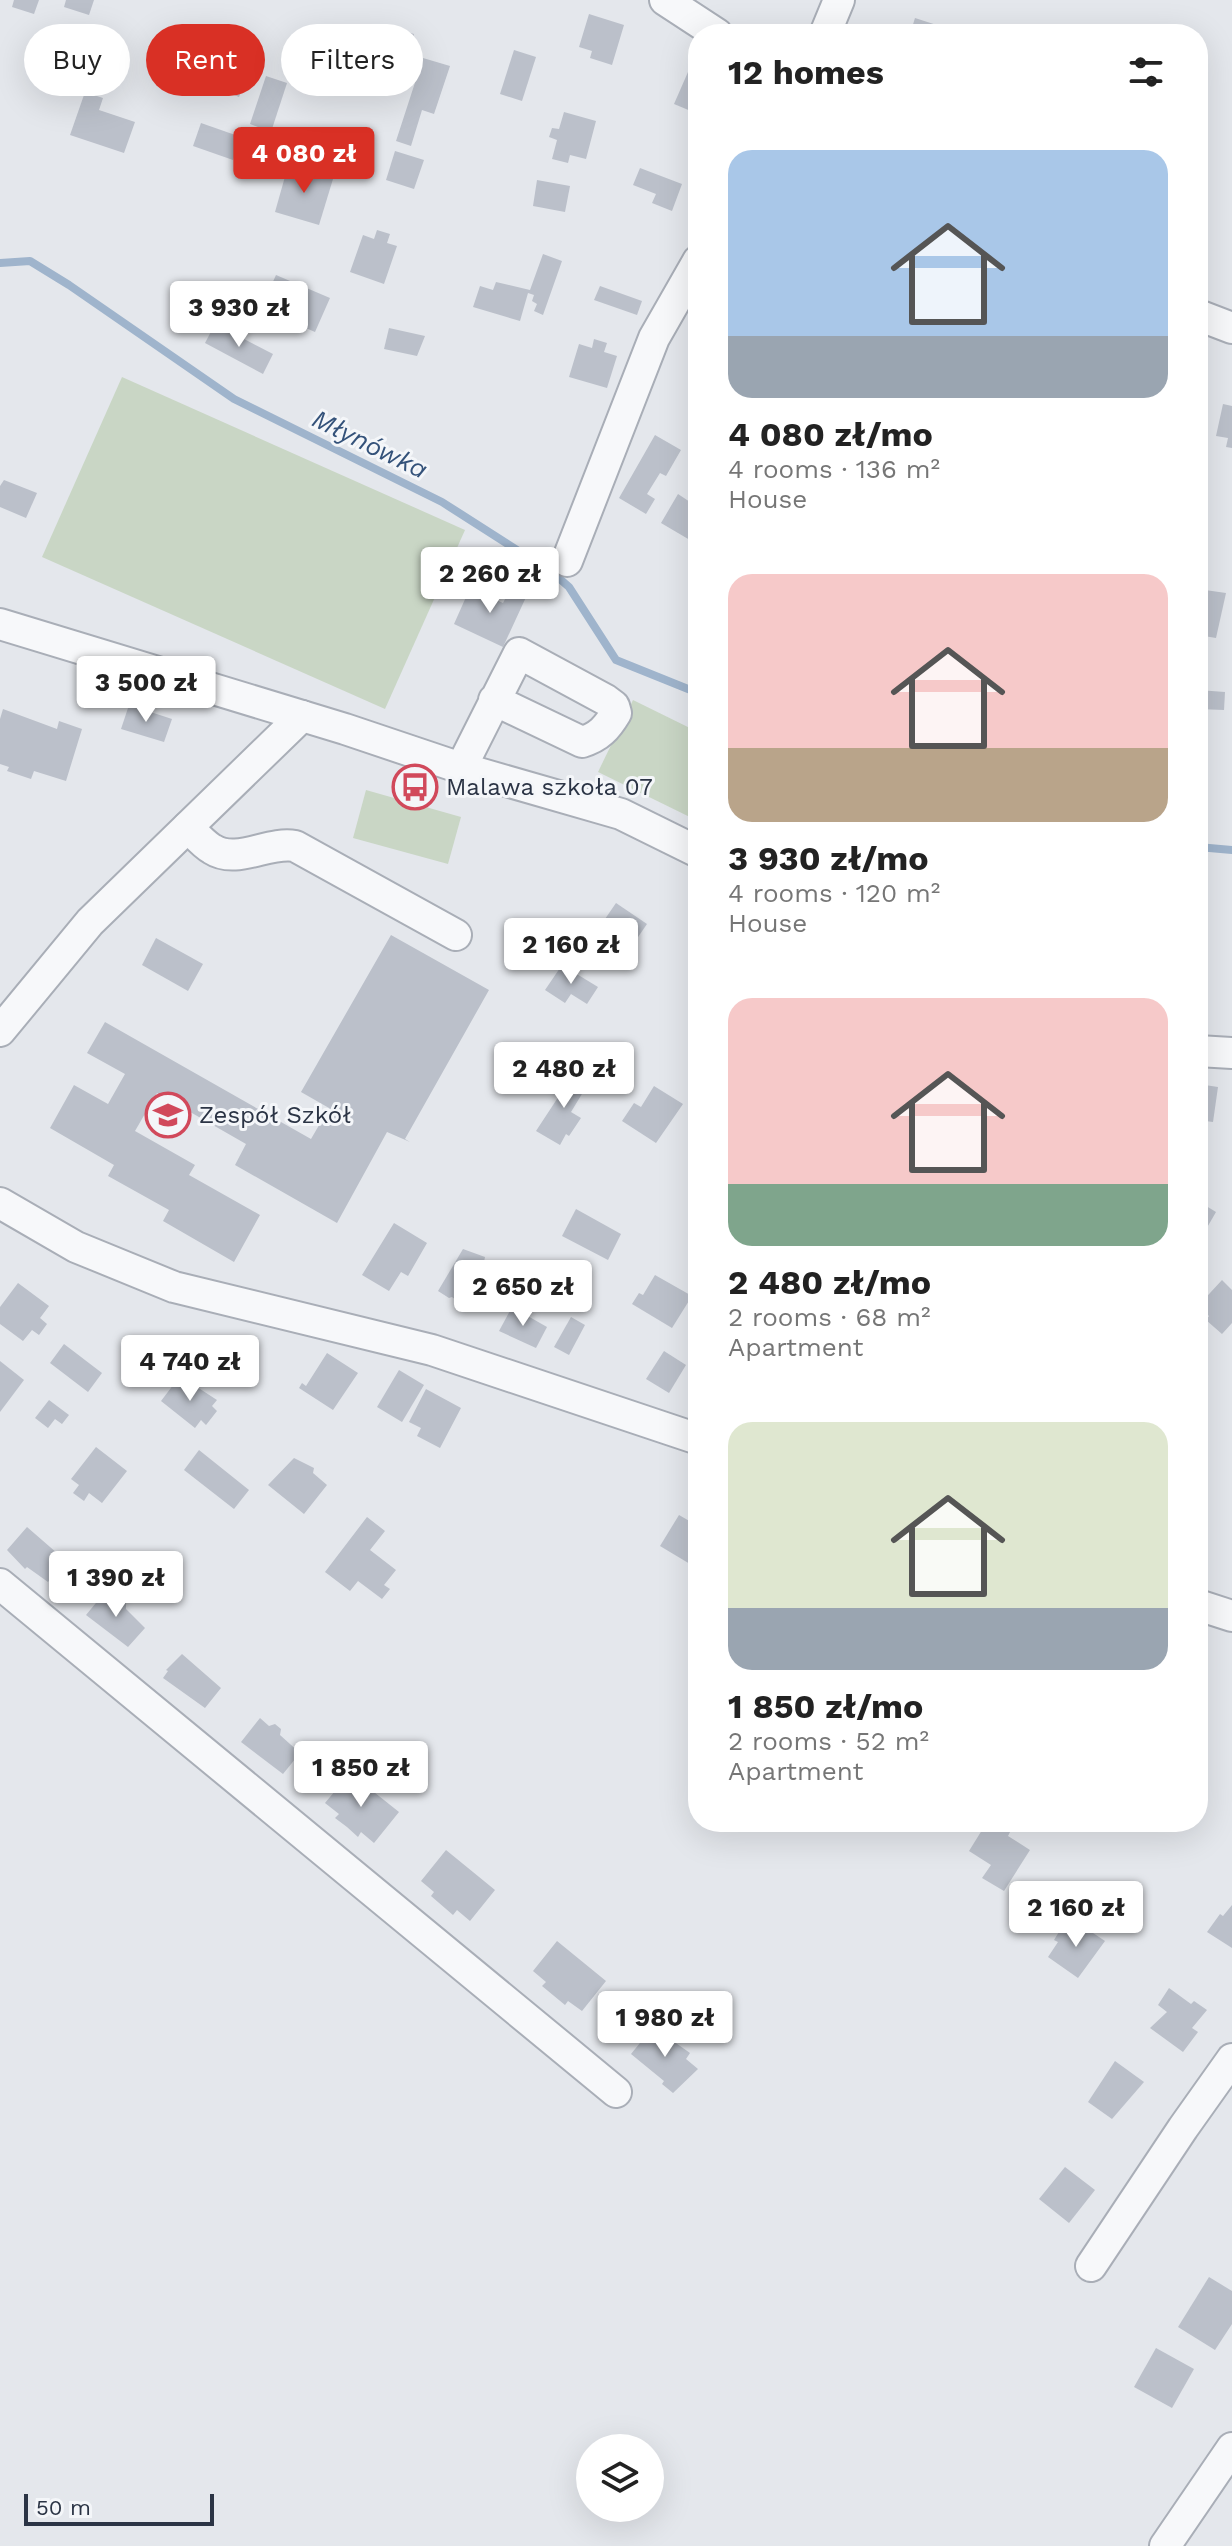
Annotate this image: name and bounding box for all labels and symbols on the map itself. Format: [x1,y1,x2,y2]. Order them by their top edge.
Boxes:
pin: 4 080 zł [221,127,387,195]
pin: 3 930 zł [156,281,322,349]
water label: Młynówka [308,403,432,485]
pin: 2 260 zł [407,547,573,615]
pin: 3 500 zł [63,656,229,724]
bus stop icon: Malawa szkoła 07 [391,763,439,811]
place label: Malawa szkoła 07 [446,773,653,801]
pin: 2 160 zł [488,918,654,986]
pin: 2 480 zł [481,1042,647,1110]
school or university icon: Zespół Szkół [144,1091,192,1139]
place label: Zespół Szkół [199,1101,351,1129]
pin: 2 650 zł [440,1260,606,1328]
pin: 4 740 zł [107,1335,273,1403]
pin: 1 390 zł [33,1551,199,1619]
pin: 1 850 zł [278,1741,444,1809]
pin: 2 160 zł [993,1881,1159,1949]
pin: 1 980 zł [582,1991,748,2059]
scale bar [24,2490,214,2526]

